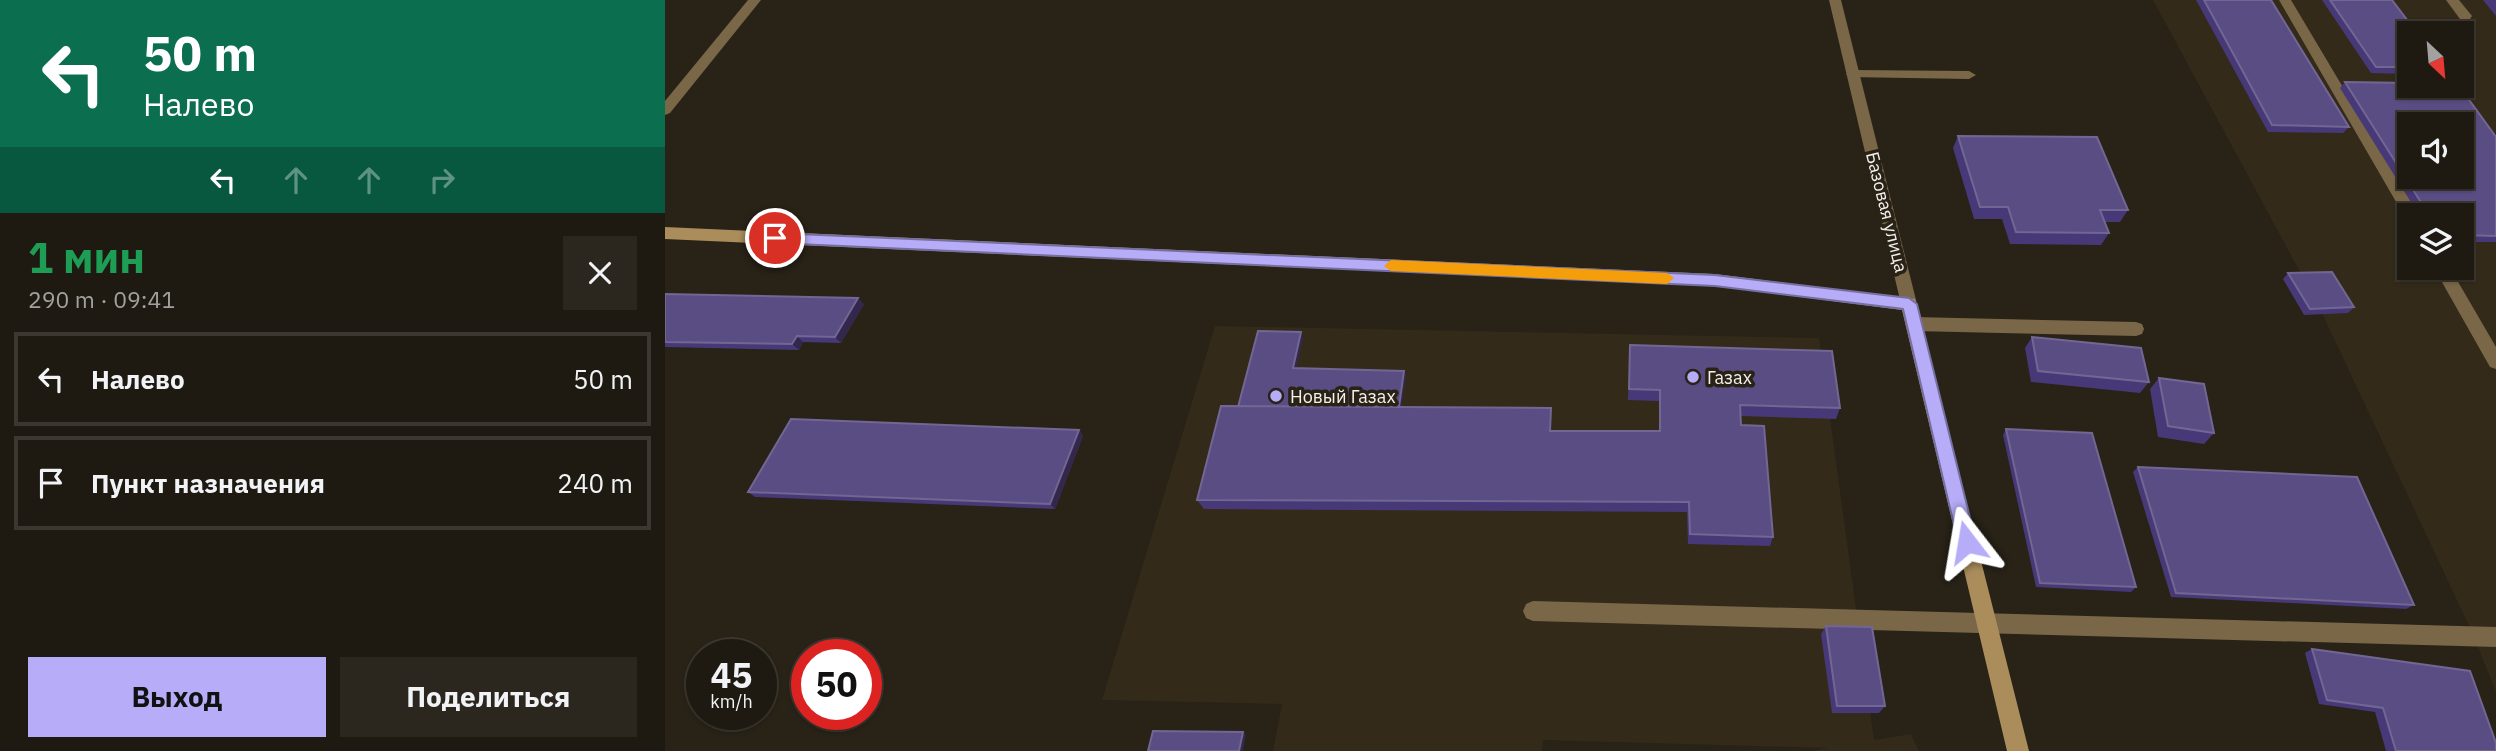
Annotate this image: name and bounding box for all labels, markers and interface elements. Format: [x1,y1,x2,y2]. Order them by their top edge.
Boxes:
text: 50 m [143,21,257,84]
north arrow [2397,21,2475,98]
map controls [2397,21,2474,280]
icon: left [28,28,119,119]
text: Налево [143,83,254,125]
button: sound [2397,112,2474,189]
street label: Базовая улица [1861,149,1913,275]
icon: left [204,161,242,199]
icon: ahead [277,161,315,199]
icon: ahead [350,161,388,199]
icon: right [423,161,461,199]
button: layers [2397,203,2474,280]
pin [745,208,805,268]
icon: arrive [756,219,794,257]
text: 1 мин [28,230,145,285]
button: close [563,236,637,310]
text: 290 m · 09:41 [28,284,175,314]
icon: left [32,360,70,398]
text: Налево [91,362,185,396]
text: 50 m [573,362,633,396]
place label: Газах [1707,366,1752,389]
marker: Газах [1685,369,1701,385]
place label: Новый Газах [1290,385,1396,408]
marker: Новый Газах [1268,388,1284,404]
icon: arrive [32,464,70,502]
text: Пункт назначения [91,466,325,500]
text: 240 m [557,466,633,500]
position arrow [1930,505,2004,579]
speed limit sign: 50 [791,639,882,730]
text: 45 [710,652,753,698]
button: Выход [28,657,326,737]
button: Поделиться [340,657,637,737]
text: km/h [710,690,753,713]

